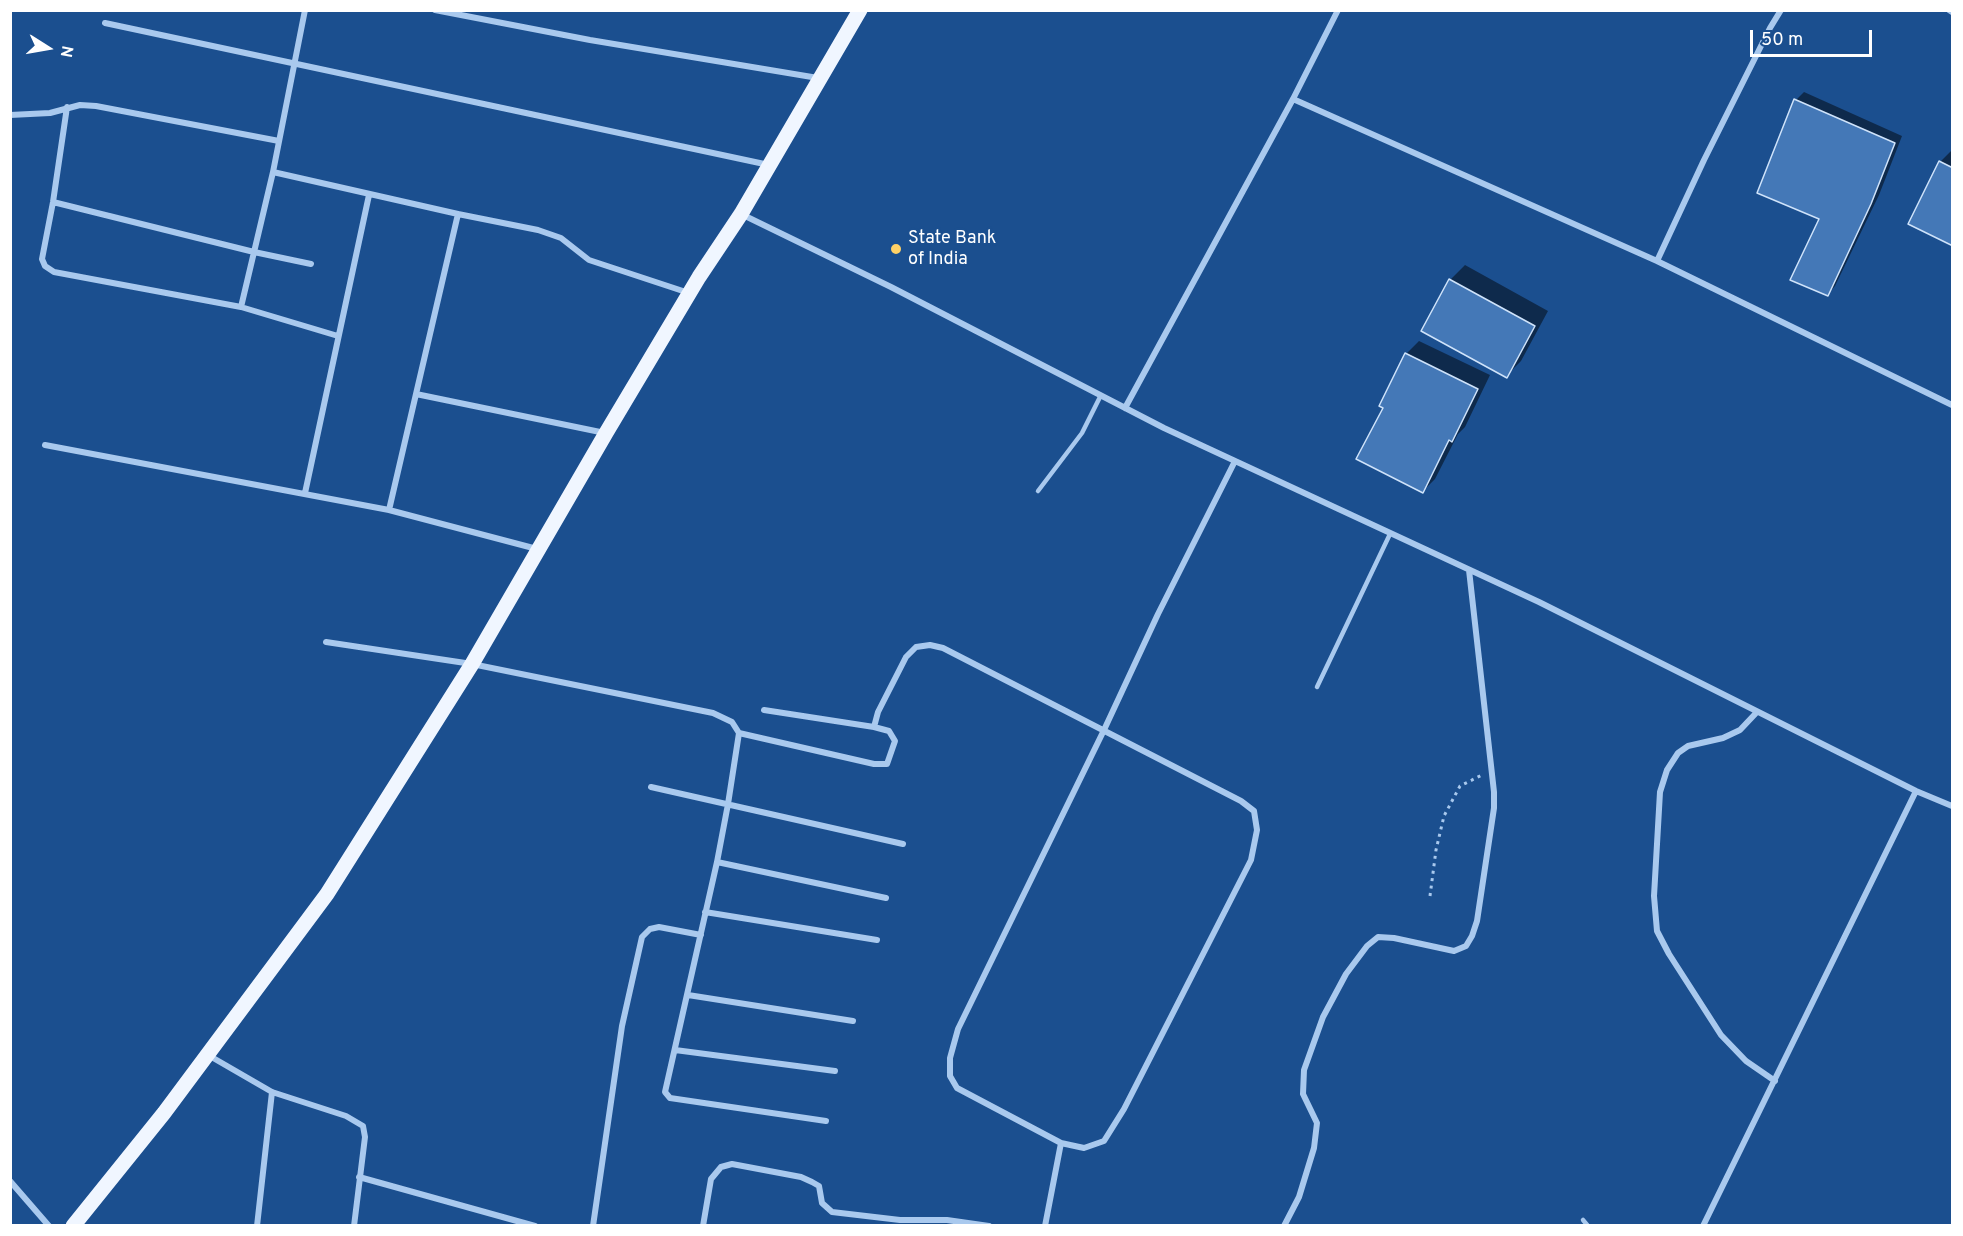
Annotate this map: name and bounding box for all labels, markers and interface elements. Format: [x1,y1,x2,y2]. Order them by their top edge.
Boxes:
north arrow [18,18,78,78]
scale bar [1753,18,1874,56]
text: 50 m [1761,29,1803,52]
text: N [55,44,77,59]
place label: State Bank of India [908,228,996,270]
marker: State Bank of India [889,242,903,256]

